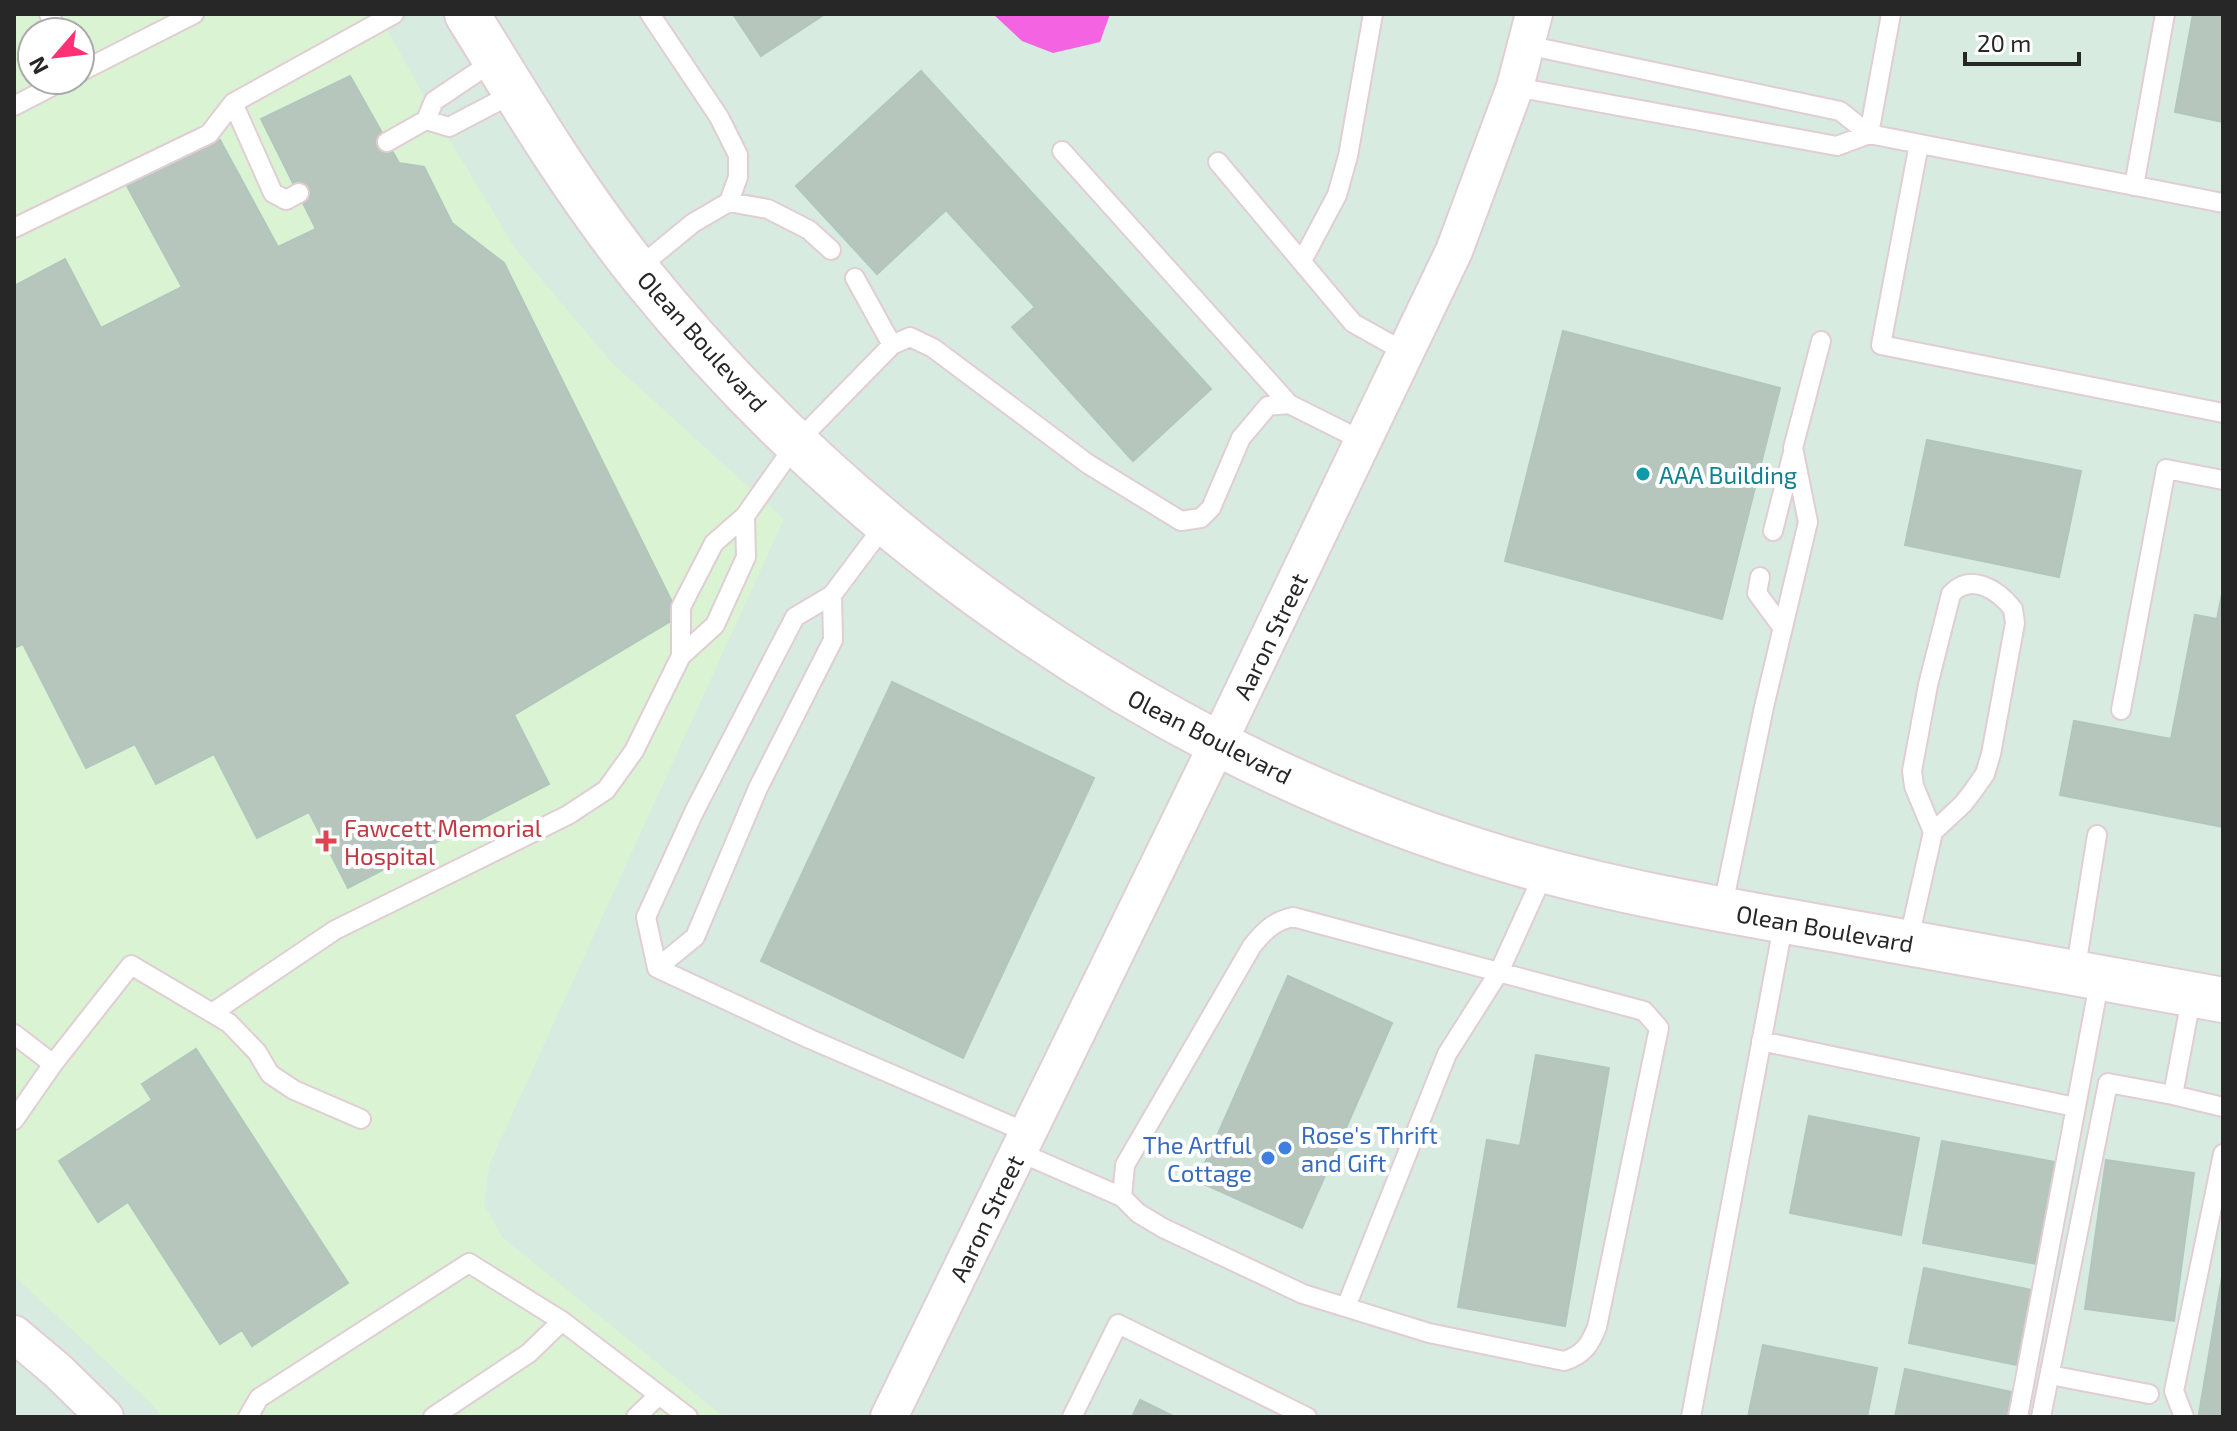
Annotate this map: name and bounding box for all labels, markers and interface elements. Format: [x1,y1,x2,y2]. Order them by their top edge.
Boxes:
north arrow [16,16,96,96]
scale bar [1965,16,2079,66]
text: 20 m [1977,28,2031,57]
text: N [22,53,53,79]
street label: Olean Boulevard [632,265,774,417]
place label: AAA Building [1659,460,1797,489]
marker: AAA Building [1634,465,1652,483]
street label: Aaron Street [1227,568,1313,704]
street label: Olean Boulevard [1123,682,1297,790]
place label: Fawcett Memorial Hospital [344,813,542,870]
marker: Fawcett Memorial Hospital [315,830,337,852]
street label: Olean Boulevard [1734,898,1916,958]
place label: Rose's Thrift and Gift [1301,1120,1438,1177]
place label: The Artful Cottage [1143,1130,1252,1187]
marker: Rose's Thrift and Gift [1276,1139,1294,1157]
marker: The Artful Cottage [1259,1149,1277,1167]
street label: Aaron Street [943,1150,1029,1286]

